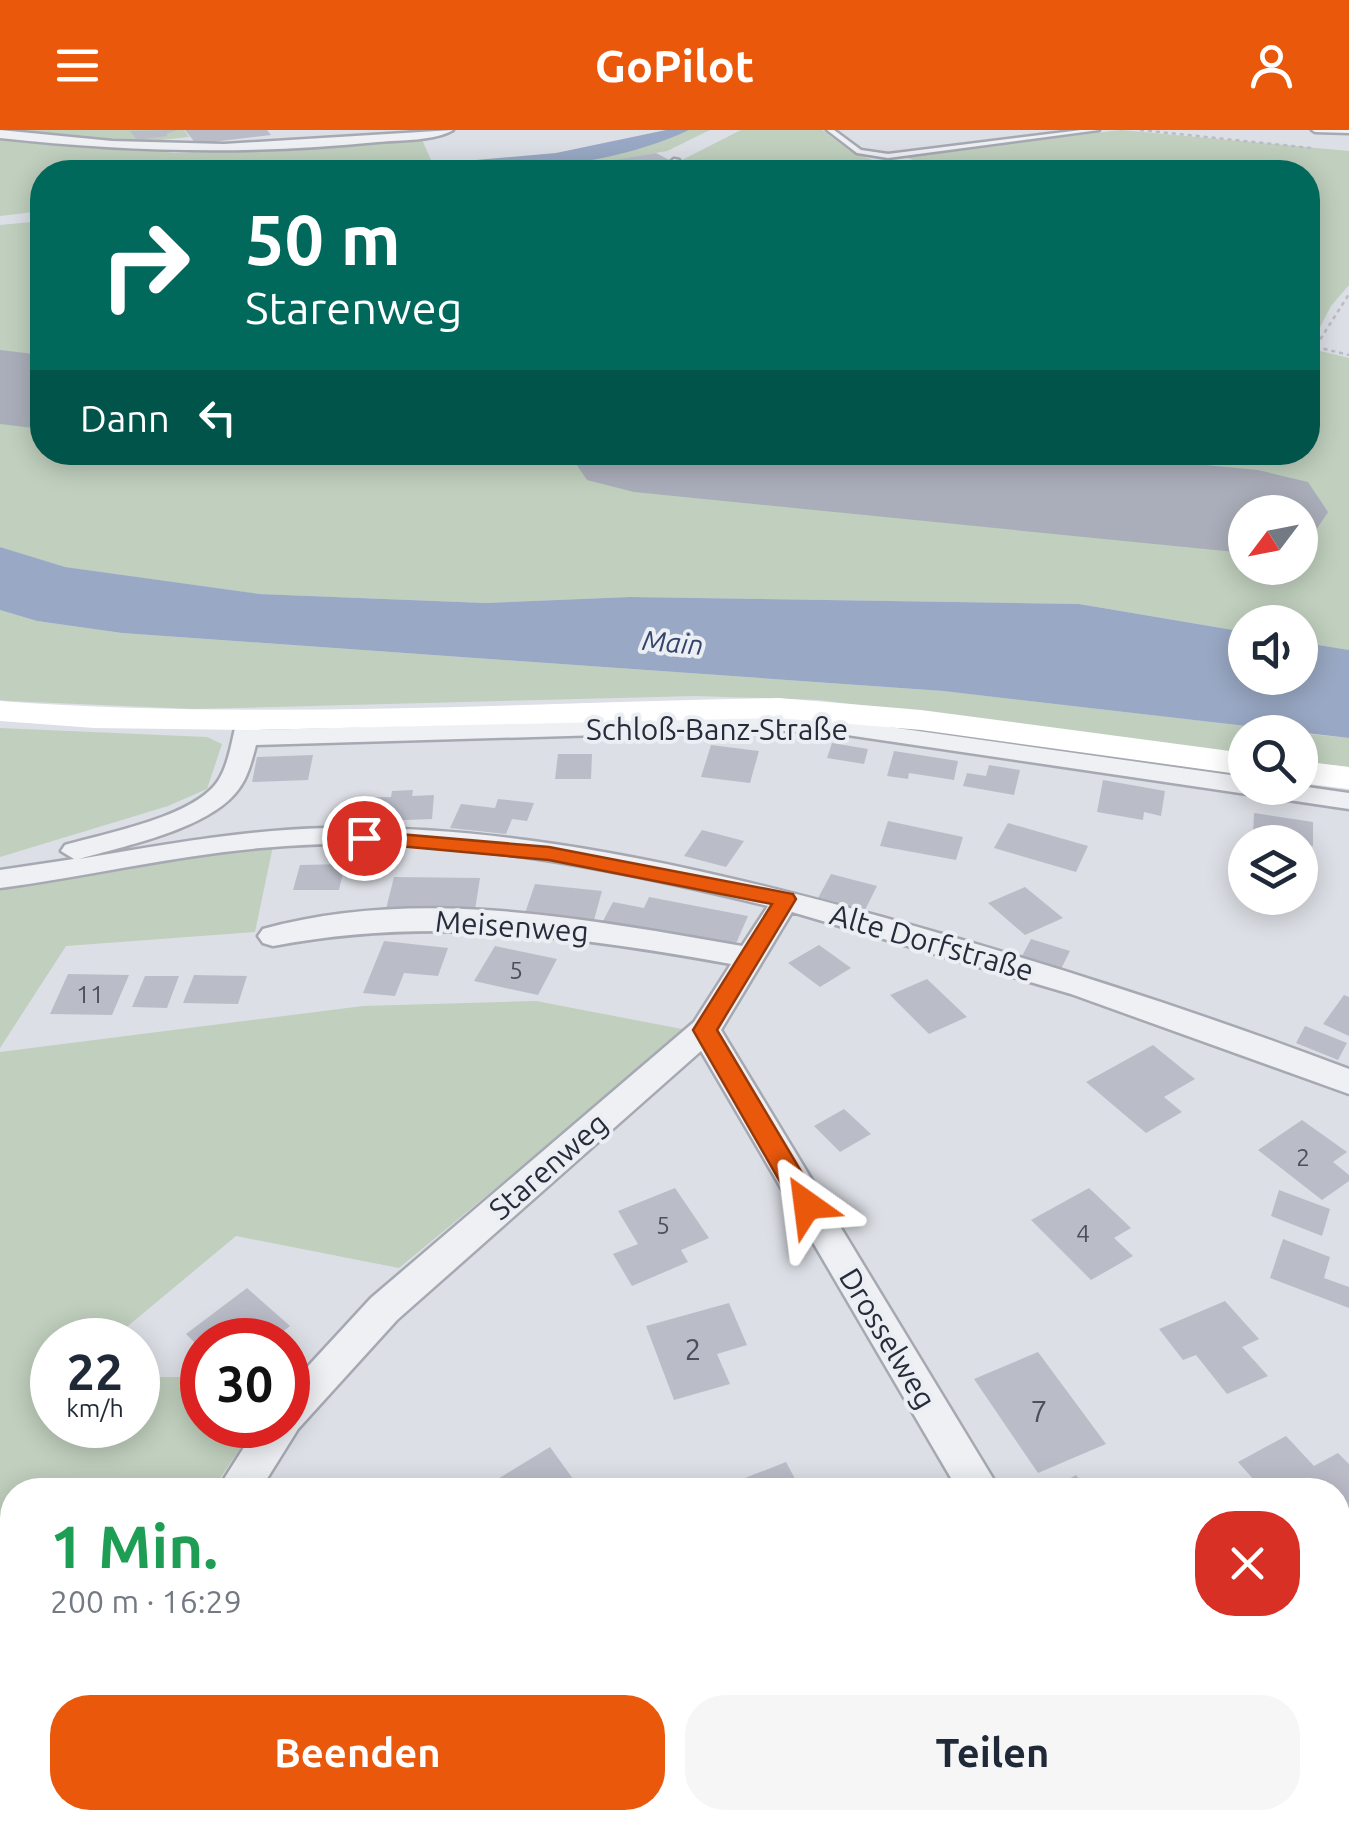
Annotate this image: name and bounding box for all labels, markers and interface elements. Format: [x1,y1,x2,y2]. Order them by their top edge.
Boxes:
icon: menu [50,38,105,93]
icon: person [1244,38,1299,93]
text: GoPilot [595,40,754,91]
icon: right [80,200,210,330]
text: 50 m [245,200,401,278]
text: Starenweg [245,282,462,333]
icon: left [190,390,245,445]
text: Dann [80,397,170,439]
north arrow [1228,495,1318,585]
map controls [1228,495,1318,915]
button: sound [1228,605,1318,695]
water label: Main [641,624,705,660]
street label: Schloß-Banz-Straße [586,712,848,746]
button: search [1228,715,1318,805]
pin [322,796,407,881]
icon: arrive [337,811,392,866]
button: layers [1228,825,1318,915]
street label: Alte Dorfstraße [826,897,1038,987]
street label: Meisenweg [434,904,590,948]
house number: 5 [509,956,523,984]
house number: 11 [76,980,104,1008]
street label: Starenweg [482,1106,614,1226]
house number: 2 [1296,1143,1310,1171]
position arrow [755,1153,859,1257]
house number: 5 [656,1211,670,1239]
house number: 4 [1076,1219,1090,1247]
street label: Drosselweg [833,1262,943,1414]
speed limit sign: 30 [180,1318,310,1448]
house number: 2 [685,1332,701,1366]
text: 22 [67,1343,123,1399]
text: km/h [66,1394,124,1422]
house number: 7 [1031,1394,1047,1428]
button: close [1195,1511,1300,1616]
text: 1 Min. [50,1512,218,1579]
text: 200 m · 16:29 [50,1583,242,1619]
button: Beenden [50,1695,665,1810]
button: Teilen [685,1695,1300,1810]

